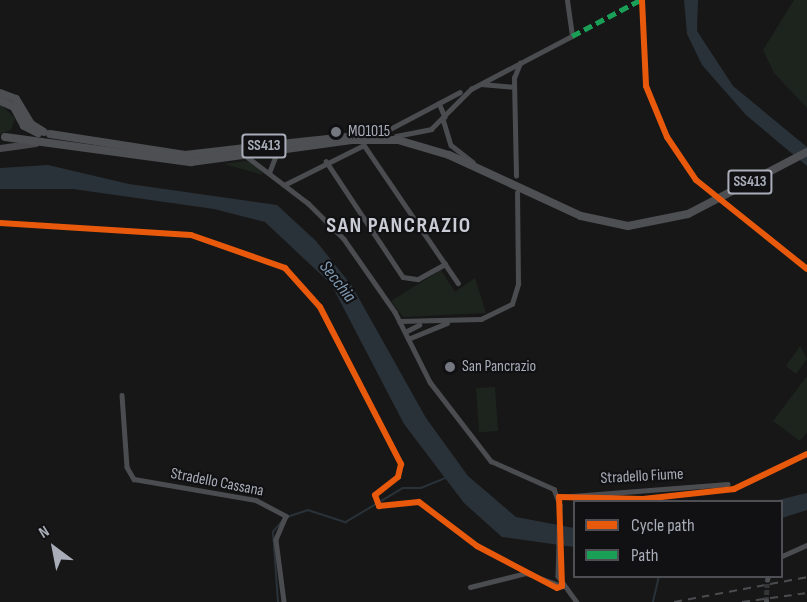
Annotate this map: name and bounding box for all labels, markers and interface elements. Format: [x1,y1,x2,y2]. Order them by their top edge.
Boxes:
place label: MO1015 [348,122,390,142]
marker: MO1015 [329,125,343,139]
road number: SS413 [240,134,288,158]
road number: SS413 [726,170,774,194]
district label: SAN PANCRAZIO [326,213,472,239]
water label: Secchia [314,257,360,307]
place label: San Pancrazio [462,357,536,377]
marker: San Pancrazio [443,360,457,374]
street label: Stradello Cassana [169,465,265,501]
street label: Stradello Fiume [600,465,684,489]
legend [573,500,783,578]
text: Cycle path [631,515,695,536]
north arrow [24,518,84,578]
text: N [36,522,53,543]
text: Path [631,545,659,566]

